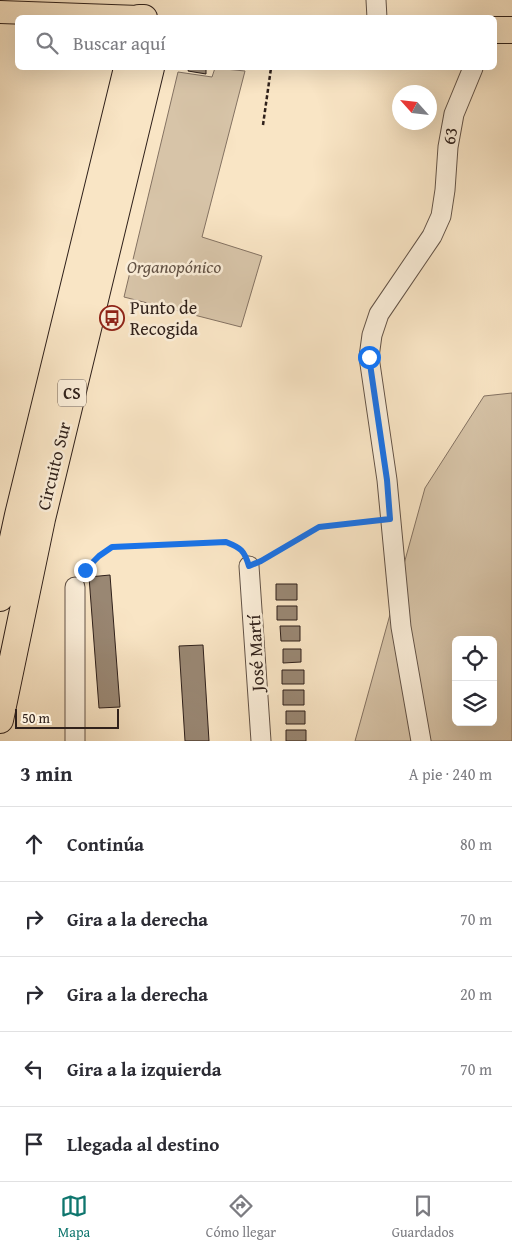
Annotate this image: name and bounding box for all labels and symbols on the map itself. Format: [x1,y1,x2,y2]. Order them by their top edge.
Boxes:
north arrow [392,85,437,130]
street label: 63 [435,125,464,147]
park label: Organopónico [127,253,222,280]
place label: Punto de Recogida [130,294,199,342]
bus stop icon: Punto de Recogida [99,305,125,331]
route start [358,346,381,369]
road number: CS [58,379,86,406]
street label: Circuito Sur [30,418,78,513]
route end [74,559,97,582]
street label: José Martí [240,613,271,694]
scale bar [15,706,119,729]

